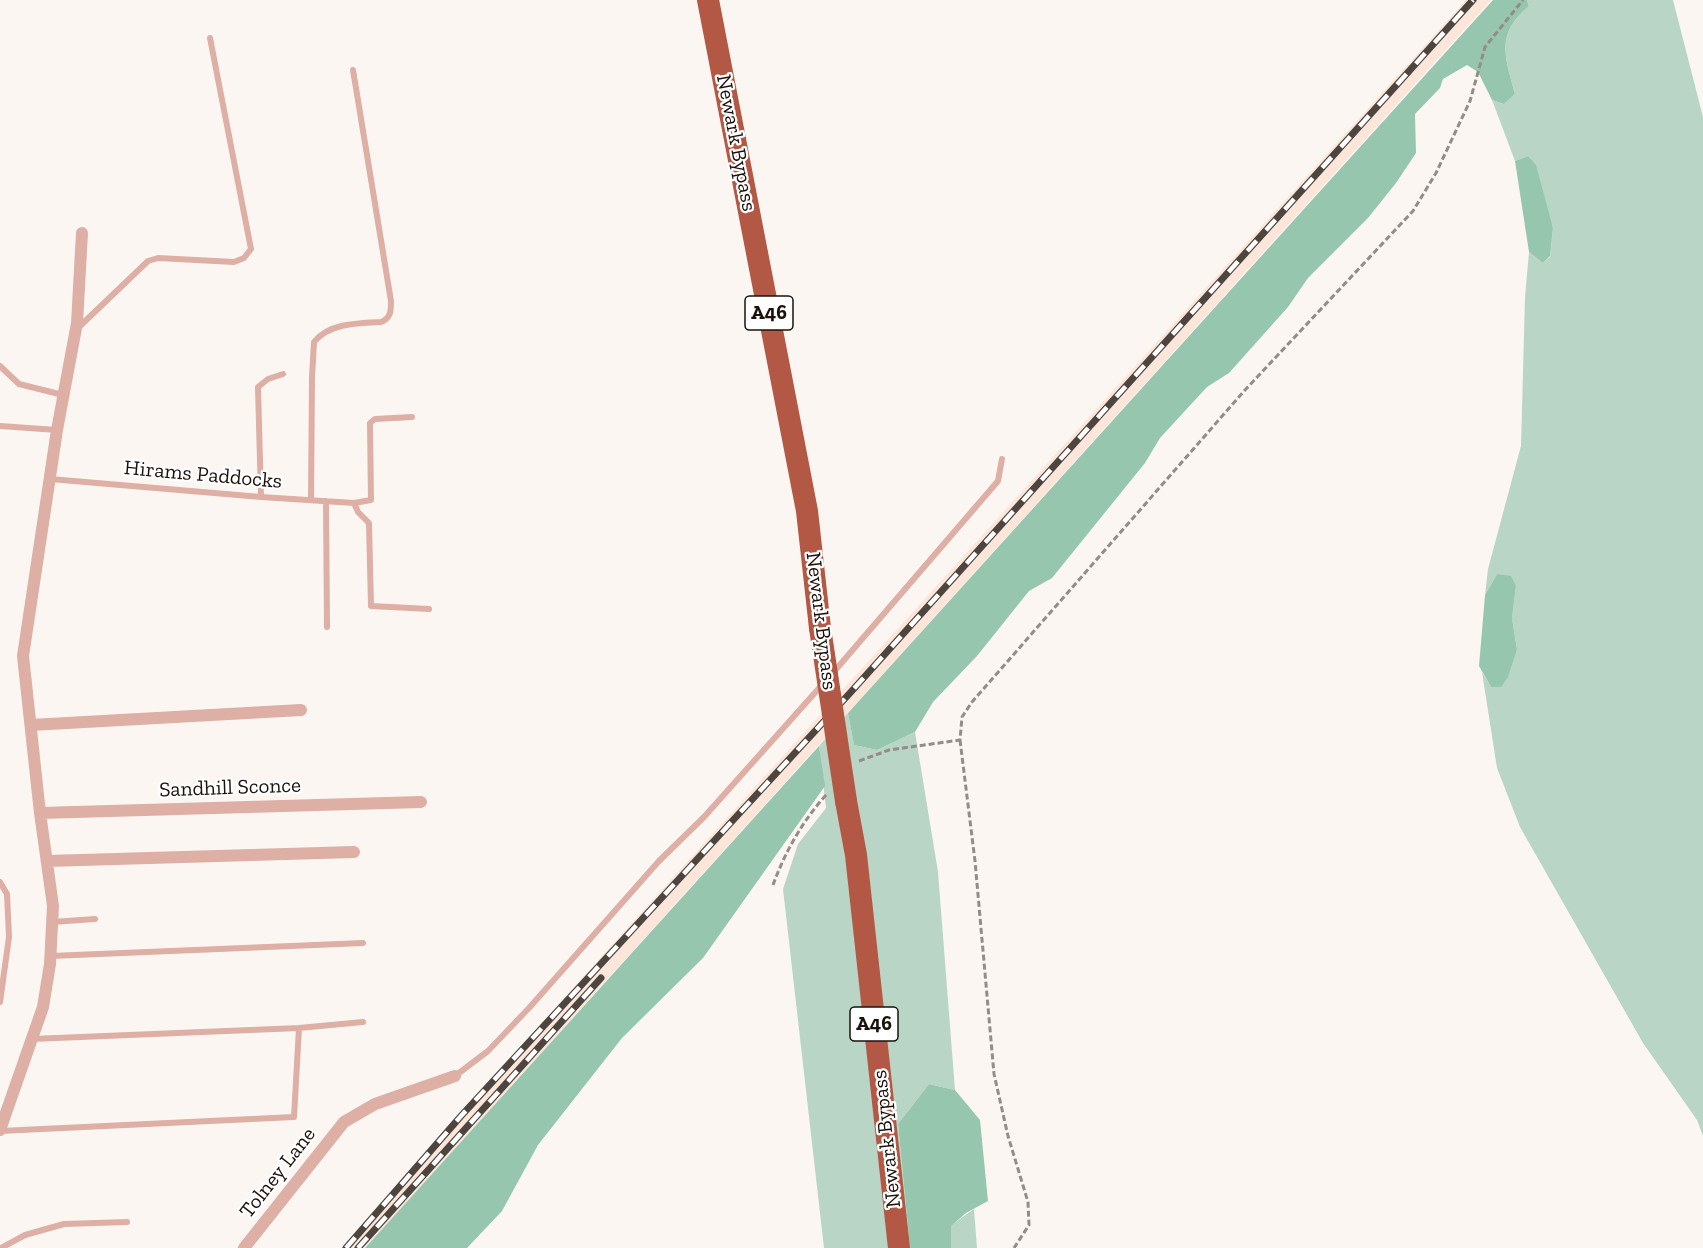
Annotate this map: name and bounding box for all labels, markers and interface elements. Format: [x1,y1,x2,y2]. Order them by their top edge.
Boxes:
street label: Newark Bypass [710,73,762,213]
road number: A46 [745,296,793,330]
street label: Hirams Paddocks [123,456,283,494]
street label: Newark Bypass [800,551,842,691]
street label: Sandhill Sconce [159,773,301,803]
road number: A46 [850,1007,898,1041]
street label: Newark Bypass [867,1069,907,1209]
street label: Tolney Lane [235,1122,321,1224]

